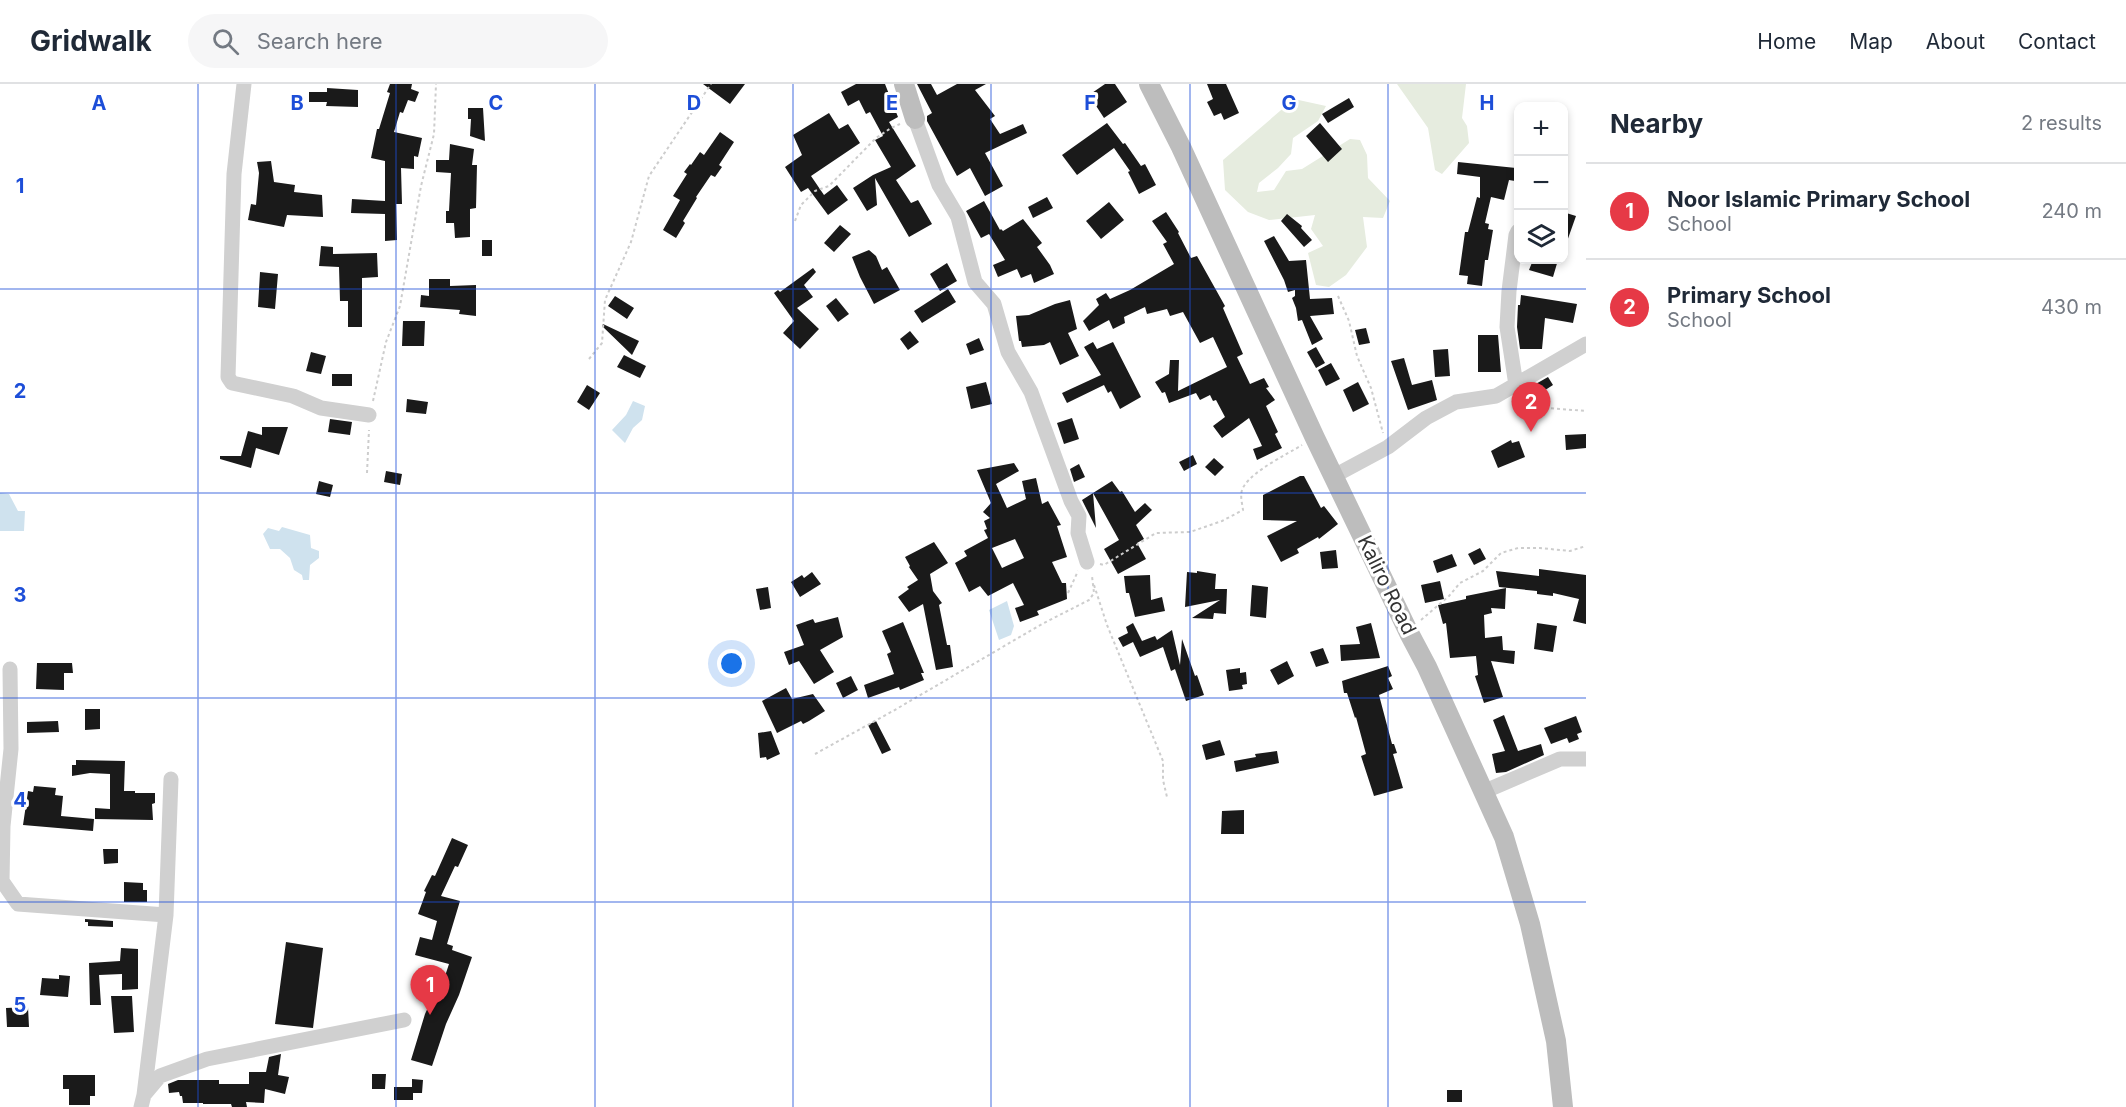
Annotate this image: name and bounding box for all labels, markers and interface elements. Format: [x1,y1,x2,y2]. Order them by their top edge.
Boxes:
search box [188,14,608,68]
text: Gridwalk [30,24,152,58]
icon: search [209,25,242,58]
text: Search here [257,28,382,54]
text: Home [1757,29,1816,54]
text: Map [1849,29,1893,54]
text: About [1926,29,1985,54]
text: Contact [2018,29,2096,54]
text: A [92,91,107,115]
text: B [290,91,304,115]
text: C [489,91,503,115]
text: D [687,91,701,115]
text: E [886,91,898,115]
text: F [1084,91,1096,115]
text: G [1281,91,1297,115]
text: H [1480,91,1494,115]
map controls [1514,102,1568,264]
button: + [1514,102,1568,156]
text: Nearby [1610,108,1703,139]
text: 2 results [2021,111,2102,135]
button: − [1514,156,1568,210]
text: 1 [16,174,24,198]
text: Noor Islamic Primary School [1667,186,1970,212]
text: 1 [1625,199,1634,223]
text: 240 m [2041,199,2102,223]
button: layers [1514,210,1568,264]
text: School [1667,212,1732,236]
text: Primary School [1667,282,1831,308]
text: 2 [1623,295,1636,319]
text: 430 m [2041,295,2102,319]
text: School [1667,308,1732,332]
text: 2 [14,379,26,403]
pin: 2 [1512,382,1550,432]
street label: Kaliro Road [1353,531,1421,639]
text: 3 [14,583,26,607]
your location [717,649,746,678]
text: 4 [13,788,27,812]
pin: 1 [410,966,450,1015]
text: 5 [14,993,26,1017]

